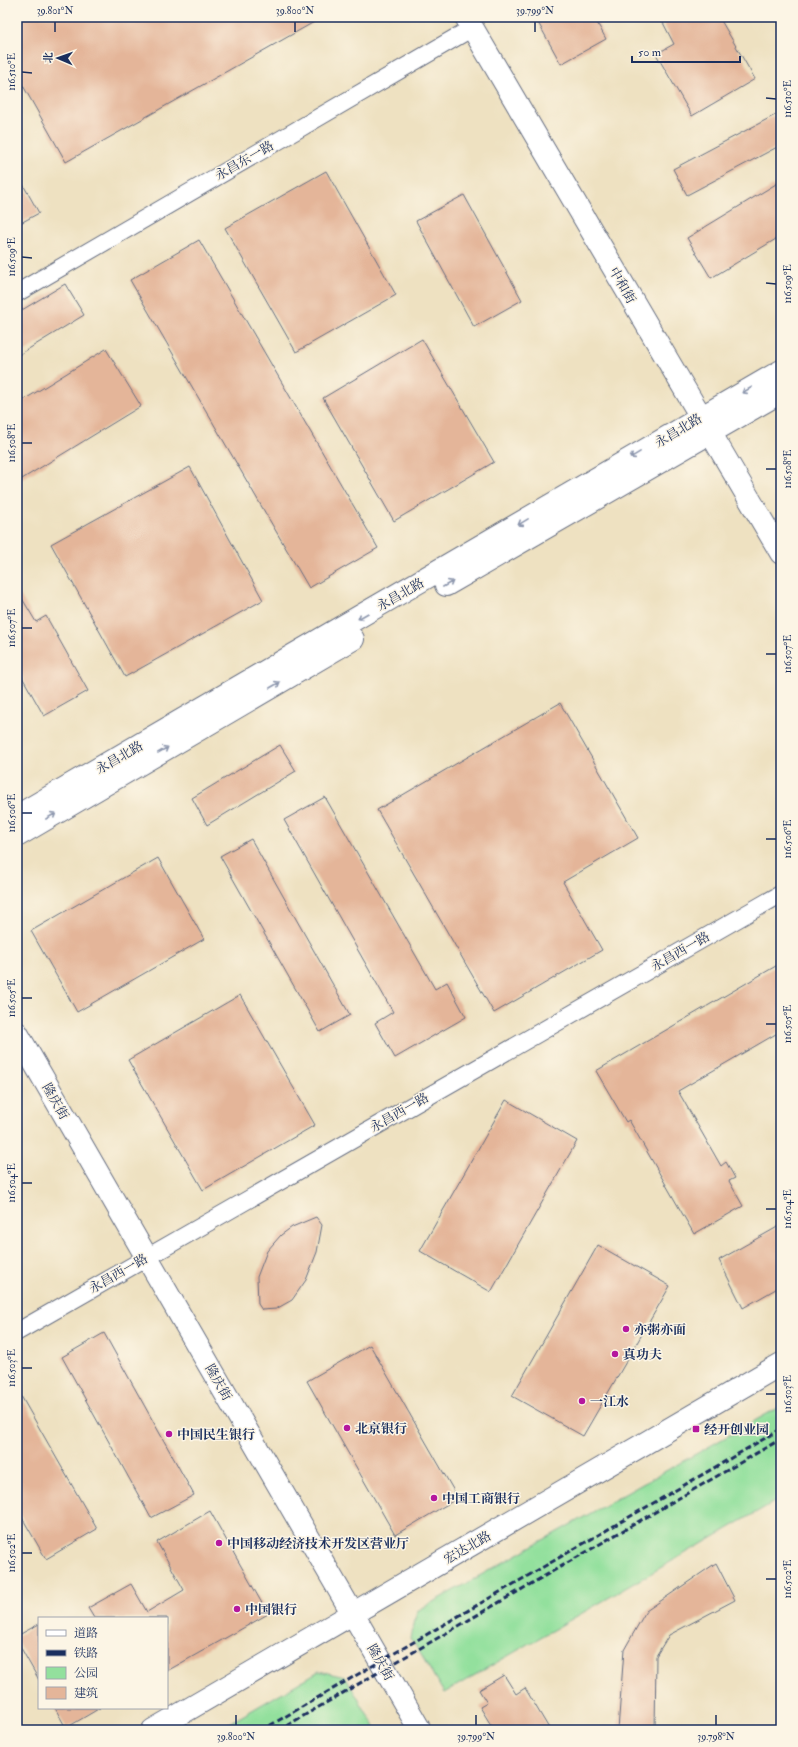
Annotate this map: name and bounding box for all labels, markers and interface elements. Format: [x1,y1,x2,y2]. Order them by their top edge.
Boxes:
text: 39.801°N [37,5,73,17]
text: 39.800°N [276,5,314,17]
text: 39.799°N [516,5,554,17]
north arrow [38,38,78,78]
scale bar [632,38,740,64]
text: 50 m [638,45,662,60]
text: 北 [42,52,55,63]
text: 116.510°E [6,53,18,91]
text: 116.510°E [782,80,794,118]
street label: 永昌东一路 [212,138,277,184]
text: 116.509°E [6,237,18,277]
text: 116.509°E [782,264,794,304]
street label: 中和街 [605,265,639,306]
one-way arrow [741,386,753,394]
street label: 永昌北路 [652,411,705,451]
text: 116.508°E [6,424,18,462]
text: 116.508°E [782,450,794,488]
one-way arrow [629,452,641,460]
one-way arrow [517,518,529,526]
street label: 永昌北路 [374,575,427,615]
one-way arrow [442,580,454,588]
text: 116.507°E [6,609,18,647]
one-way arrow [357,612,369,620]
text: 116.507°E [782,635,794,673]
one-way arrow [269,680,281,688]
street label: 永昌北路 [93,738,146,778]
one-way arrow [157,746,169,754]
text: 116.506°E [6,793,18,833]
one-way arrow [45,812,57,820]
text: 116.506°E [782,819,794,859]
street label: 永昌西一路 [648,929,713,975]
text: 116.505°E [6,979,18,1017]
text: 116.505°E [782,1005,794,1043]
street label: 隆庆街 [38,1081,72,1122]
street label: 永昌西一路 [367,1090,432,1136]
text: 116.504°E [6,1163,18,1203]
text: 116.504°E [782,1189,794,1229]
street label: 永昌西一路 [86,1251,151,1297]
place label: 亦粥亦面 [634,1322,686,1338]
marker: 亦粥亦面 [621,1324,631,1334]
place label: 真功夫 [623,1347,662,1363]
text: 116.503°E [6,1349,18,1387]
marker: 真功夫 [610,1349,620,1359]
street label: 隆庆街 [201,1362,235,1403]
text: 116.503°E [782,1375,794,1413]
place label: 一江水 [590,1394,629,1410]
marker: 一江水 [577,1396,587,1406]
place label: 北京银行 [355,1421,407,1437]
place label: 经开创业园 [704,1422,769,1438]
marker: 北京银行 [342,1423,352,1433]
marker: 经开创业园 [691,1424,701,1434]
place label: 中国民生银行 [177,1427,255,1443]
marker: 中国民生银行 [164,1429,174,1439]
place label: 中国工商银行 [442,1491,520,1507]
marker: 中国工商银行 [429,1493,439,1503]
street label: 宏达北路 [441,1528,494,1568]
text: 116.502°E [6,1533,18,1573]
place label: 中国移动经济技术开发区营业厅 [227,1536,409,1552]
marker: 中国移动经济技术开发区营业厅 [214,1538,224,1548]
text: 116.502°E [782,1559,794,1599]
place label: 中国银行 [245,1602,297,1618]
marker: 中国银行 [232,1604,242,1614]
legend [38,1617,168,1709]
text: 道路 [74,1626,98,1641]
street label: 隆庆街 [363,1642,397,1683]
text: 铁路 [74,1646,98,1661]
text: 公园 [74,1666,98,1681]
text: 建筑 [74,1686,98,1701]
text: 39.800°N [217,1731,255,1743]
text: 39.799°N [457,1731,495,1743]
text: 39.798°N [697,1731,735,1743]

